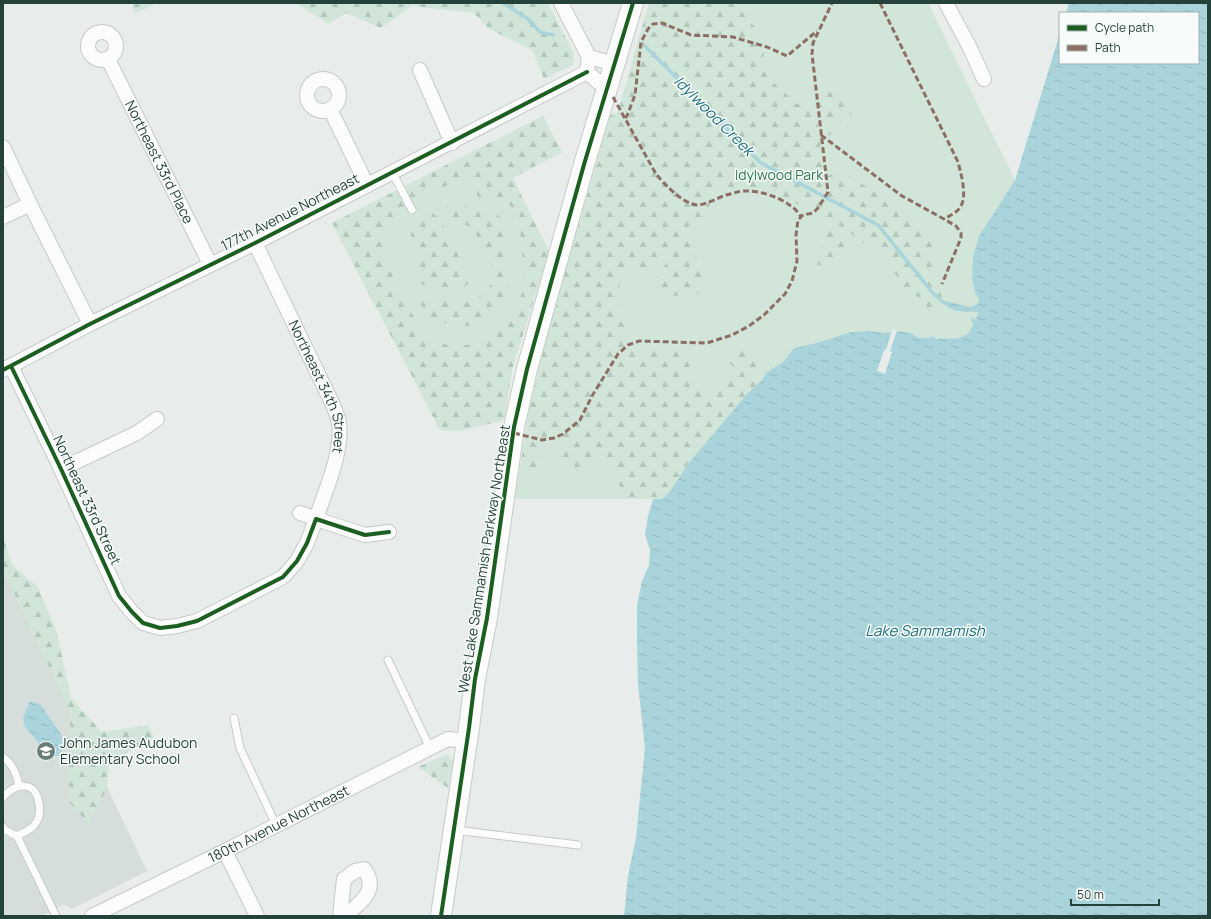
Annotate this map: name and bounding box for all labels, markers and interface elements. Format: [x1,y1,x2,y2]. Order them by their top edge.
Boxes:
legend [1059,12,1199,64]
text: Cycle path [1095,19,1154,36]
text: Path [1095,39,1121,56]
water label: Idylwood Creek [670,71,761,162]
street label: Northeast 33rd Place [121,97,198,227]
park label: Idylwood Park [735,165,824,184]
street label: 177th Avenue Northeast [217,168,363,255]
street label: Northeast 34th Street [285,317,350,455]
street label: West Lake Sammamish Parkway Northeast [453,423,514,695]
street label: Northeast 33rd Street [49,432,126,568]
water label: Lake Sammamish [865,620,986,641]
place label: John James Audubon Elementary School [60,733,197,768]
school or university icon: John James Audubon Elementary School [35,740,57,762]
street label: 180th Avenue Northeast [205,780,352,867]
scale bar [1071,881,1159,907]
text: 50 m [1077,886,1104,903]

